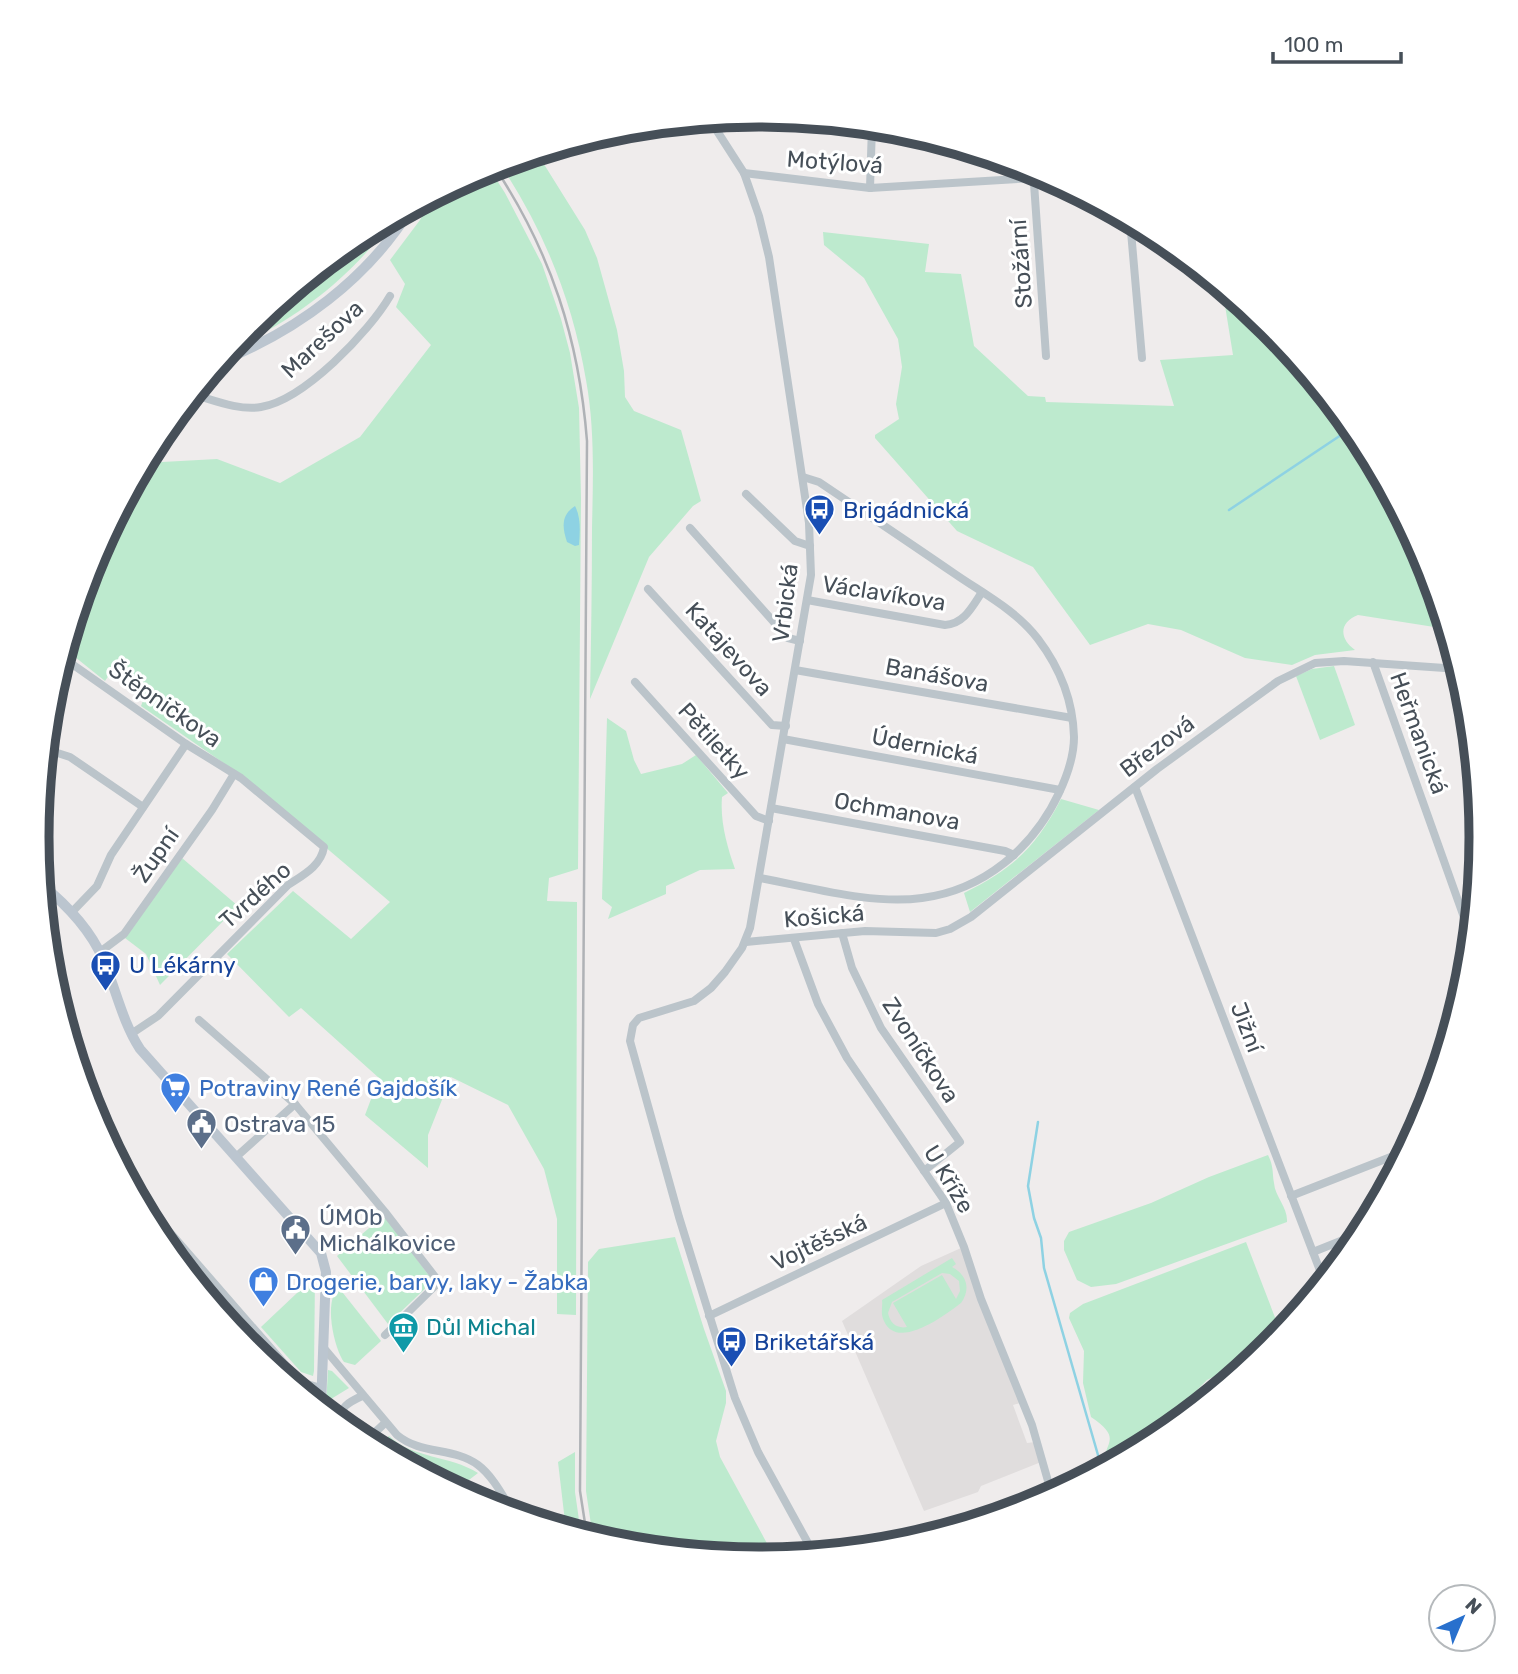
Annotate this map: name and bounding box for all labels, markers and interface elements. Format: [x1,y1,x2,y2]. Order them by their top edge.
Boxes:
scale bar [1273,21,1401,65]
text: 100 m [1284,32,1343,57]
street label: Motýlová [786,145,884,179]
street label: Stožární [1004,217,1038,309]
street label: Marešova [275,294,369,384]
bus stop icon: Brigádnická [803,493,837,537]
place label: Brigádnická [843,496,969,524]
street label: Vrbická [766,562,804,644]
street label: Václavíkova [820,569,948,617]
street label: Katajevova [680,596,778,702]
street label: Banášova [883,652,991,698]
street label: Štěpničkova [103,655,227,753]
street label: Heřmanická [1384,668,1454,798]
street label: Pětiletky [672,697,756,785]
street label: Březová [1114,709,1200,783]
street label: Údernická [869,722,981,770]
street label: Ochmanova [832,786,962,836]
street label: Župní [127,821,186,888]
street label: Tvrdého [213,856,297,934]
street label: Košická [783,899,865,933]
bus stop icon: U Lékárny [89,948,123,992]
place label: U Lékárny [129,951,236,979]
street label: Zvoníčkova [877,992,965,1108]
street label: Jižní [1225,998,1270,1057]
supermarket icon: Potraviny René Gajdošík [159,1071,193,1115]
place label: Potraviny René Gajdošík [199,1074,457,1102]
public building icon: Ostrava 15 [184,1107,218,1151]
place label: Ostrava 15 [224,1110,335,1138]
street label: U Kříže [918,1140,980,1218]
place label: ÚMOb Michálkovice [319,1203,456,1257]
street label: Vojtěšská [767,1208,871,1276]
public building icon: ÚMOb Michálkovice [279,1213,313,1257]
shop icon: Drogerie, barvy, laky - Žabka [246,1265,280,1309]
place label: Drogerie, barvy, laky - Žabka [286,1268,588,1296]
museum icon: Důl Michal [386,1310,420,1354]
place label: Důl Michal [426,1313,536,1341]
bus stop icon: Briketářská [714,1325,748,1369]
place label: Briketářská [754,1328,874,1356]
north arrow [1427,1583,1497,1653]
text: N [1461,1593,1486,1619]

